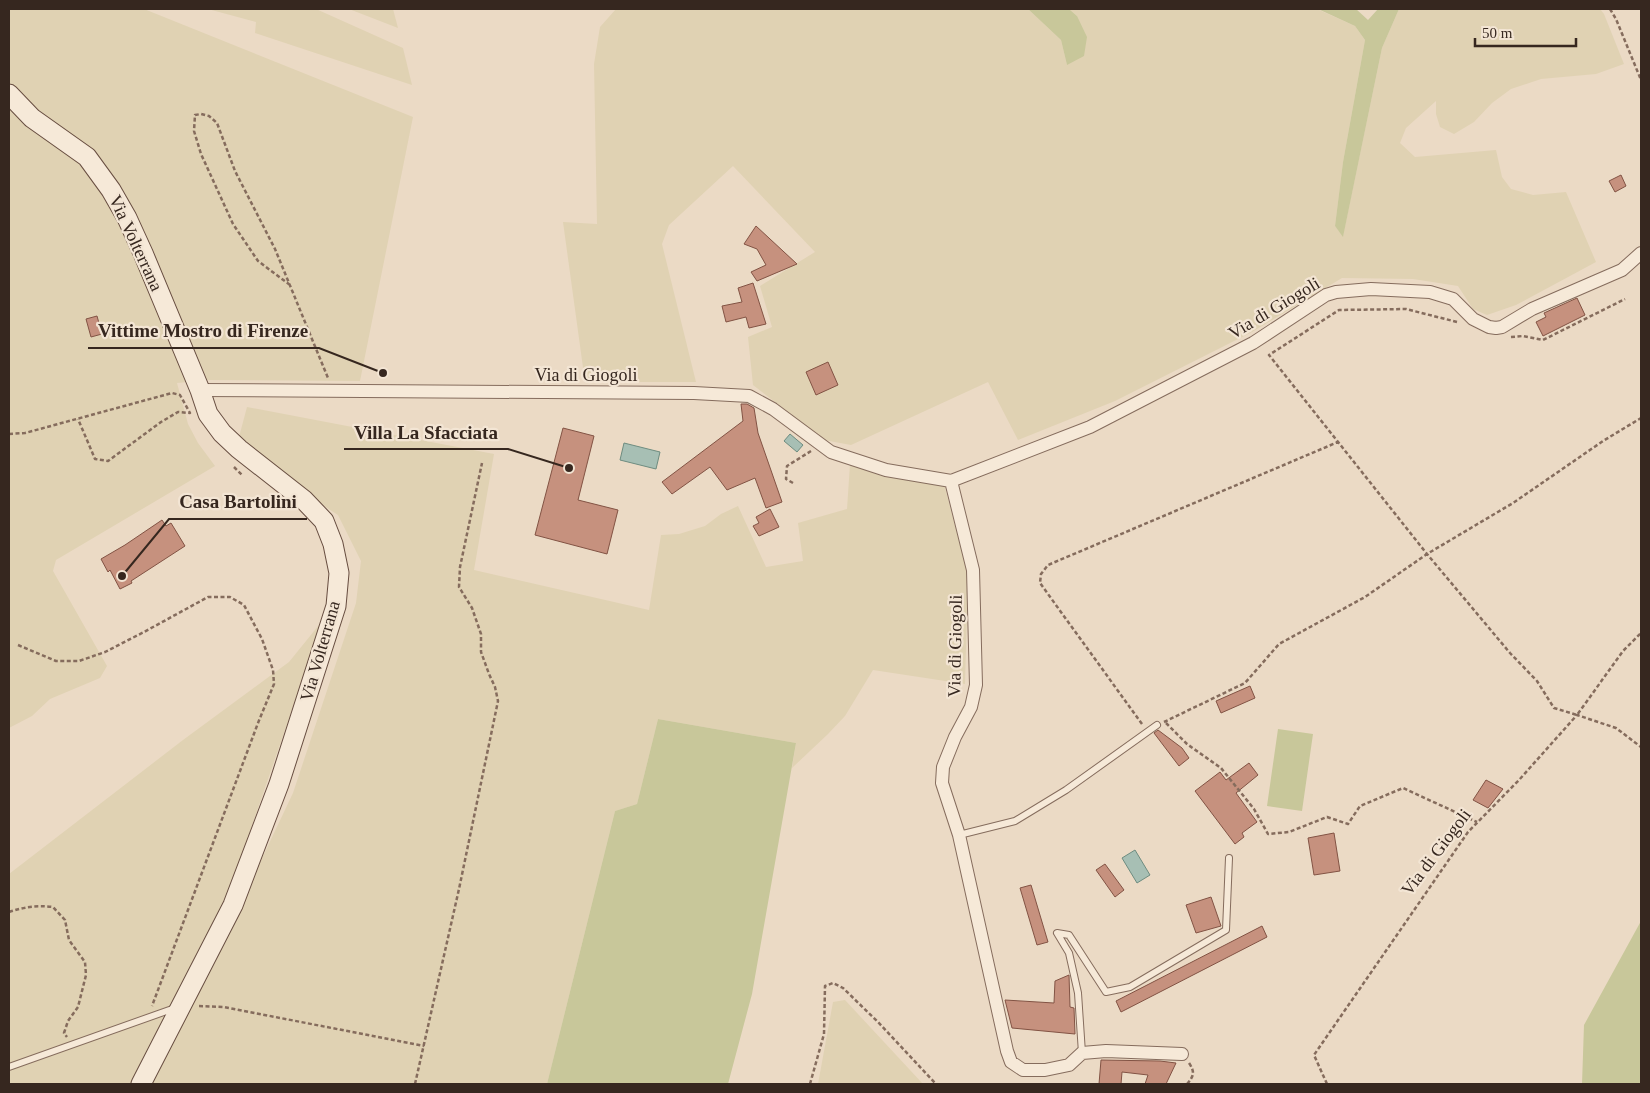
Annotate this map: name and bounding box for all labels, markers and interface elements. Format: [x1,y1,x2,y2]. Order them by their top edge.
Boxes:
scale bar [1475,15,1576,47]
text: 50 m [1482,25,1513,41]
street label: Via Volterrana [105,192,167,294]
street label: Via di Giogoli [1225,273,1323,343]
callout: Vittime Mostro di Firenze [88,314,319,348]
text: Vittime Mostro di Firenze [98,320,308,341]
street label: Via di Giogoli [535,365,637,385]
callout: Villa La Sfacciata [344,415,508,449]
text: Villa La Sfacciata [354,422,498,443]
callout: Casa Bartolini [169,485,307,519]
text: Casa Bartolini [179,491,297,512]
street label: Via di Giogoli [944,594,966,698]
street label: Via Volterrana [296,598,344,704]
street label: Via di Giogoli [1397,805,1475,899]

